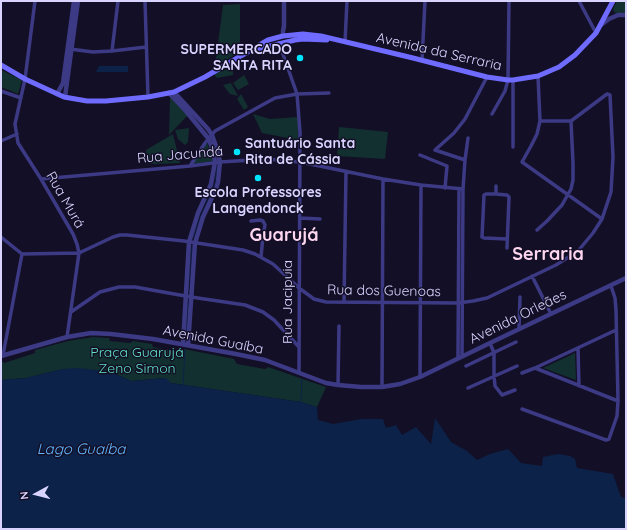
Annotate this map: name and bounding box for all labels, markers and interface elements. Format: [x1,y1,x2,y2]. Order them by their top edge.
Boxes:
street label: Avenida da Serraria [375,29,503,75]
place label: SUPERMERCADO SANTA RITA [180,42,292,74]
marker: SUPERMERCADO SANTA RITA [295,53,305,63]
place label: Santuário Santa Rita de Cássia [245,136,355,168]
street label: Rua Jacundá [136,143,224,167]
marker: Santuário Santa Rita de Cássia [232,147,242,157]
street label: Rua Murá [42,169,88,231]
marker: Escola Professores Langendonck [253,173,263,183]
place label: Escola Professores Langendonck [194,185,322,218]
district label: Guarujá [249,225,319,247]
district label: Serraria [512,244,584,266]
street label: Rua Jacipuia [280,260,296,344]
street label: Rua dos Guenoas [327,282,441,300]
street label: Avenida Orleães [467,286,569,348]
street label: Avenida Guaíba [161,322,265,358]
park label: Praça Guarujá Zeno Simon [90,345,184,378]
water label: Lago Guaíba [37,440,125,458]
north arrow [16,474,56,514]
text: N [17,491,32,500]

